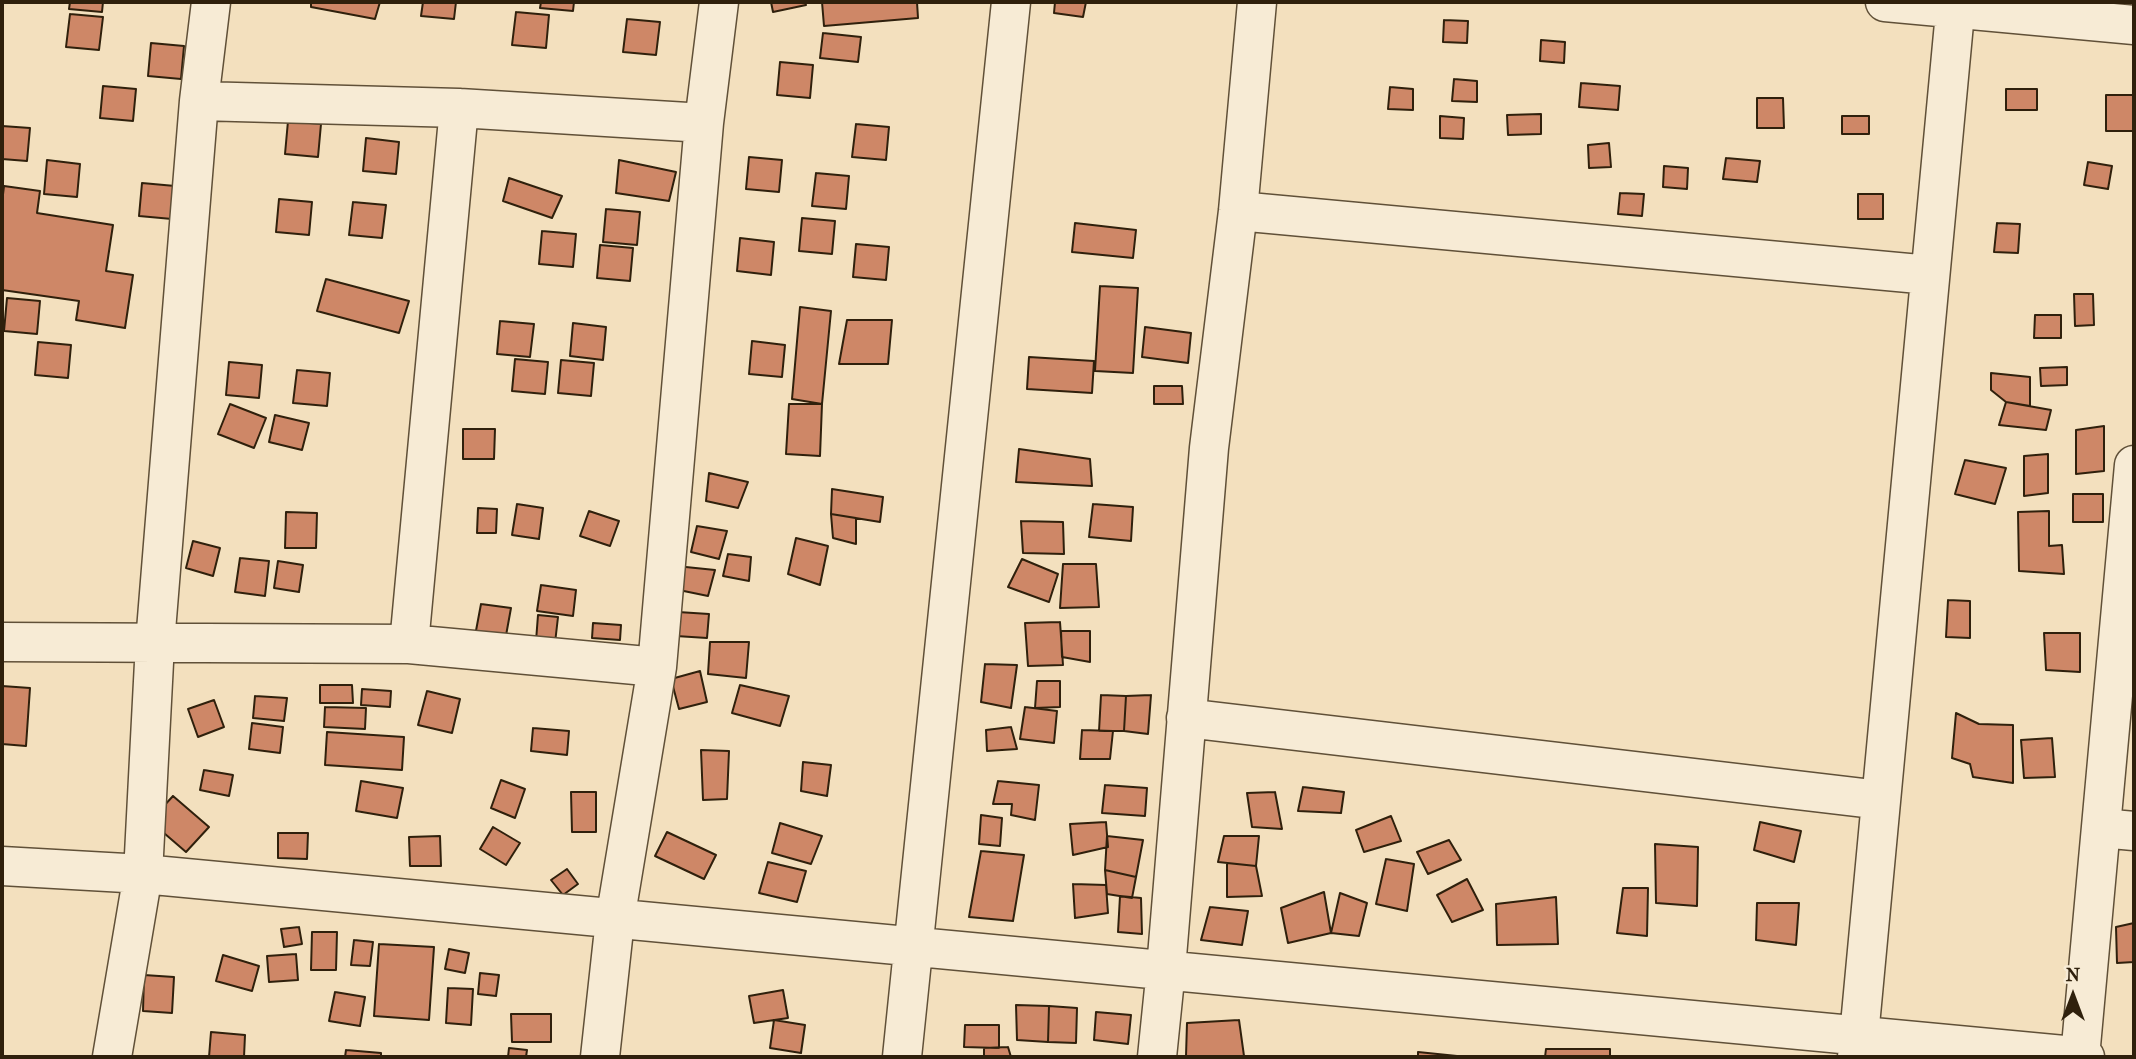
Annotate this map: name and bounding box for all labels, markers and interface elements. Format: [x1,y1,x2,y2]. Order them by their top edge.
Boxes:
north arrow [2038,961,2108,1031]
text: N [2066,964,2080,986]

